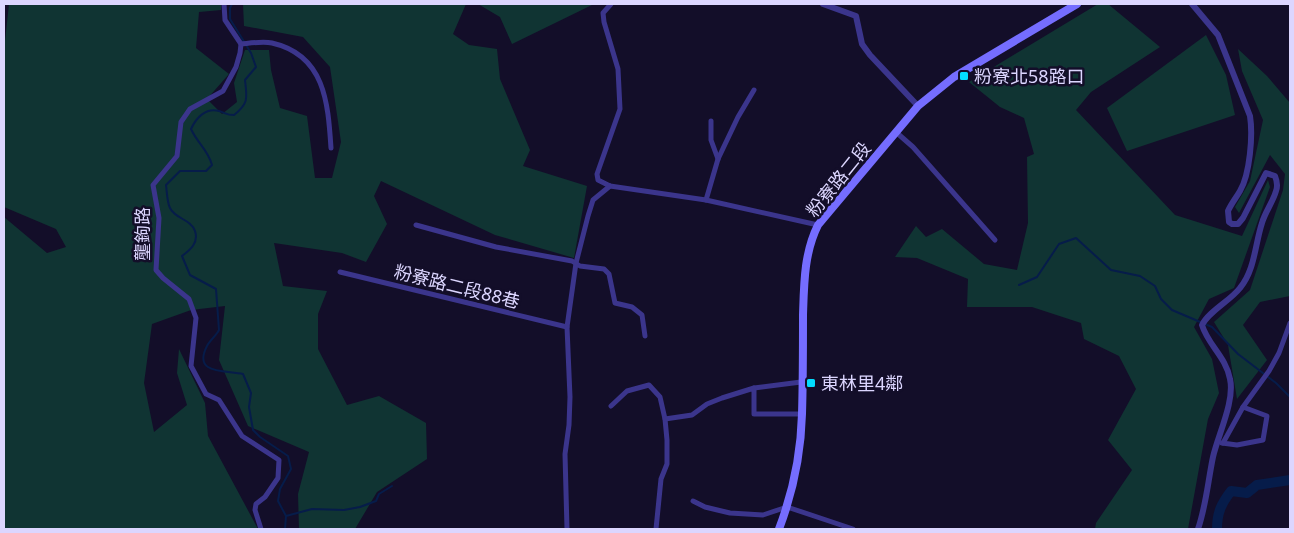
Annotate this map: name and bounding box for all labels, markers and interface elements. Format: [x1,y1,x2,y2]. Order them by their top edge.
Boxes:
place label: 粉寮北58路口 [974,64,1085,88]
marker: 粉寮北58路口 [958,70,970,82]
street label: 粉寮路二段 [800,136,876,222]
street label: 壟鉤路 [130,207,154,261]
street label: 粉寮路二段88巷 [392,259,522,313]
place label: 東林里4鄰 [821,371,903,395]
marker: 東林里4鄰 [805,377,817,389]

